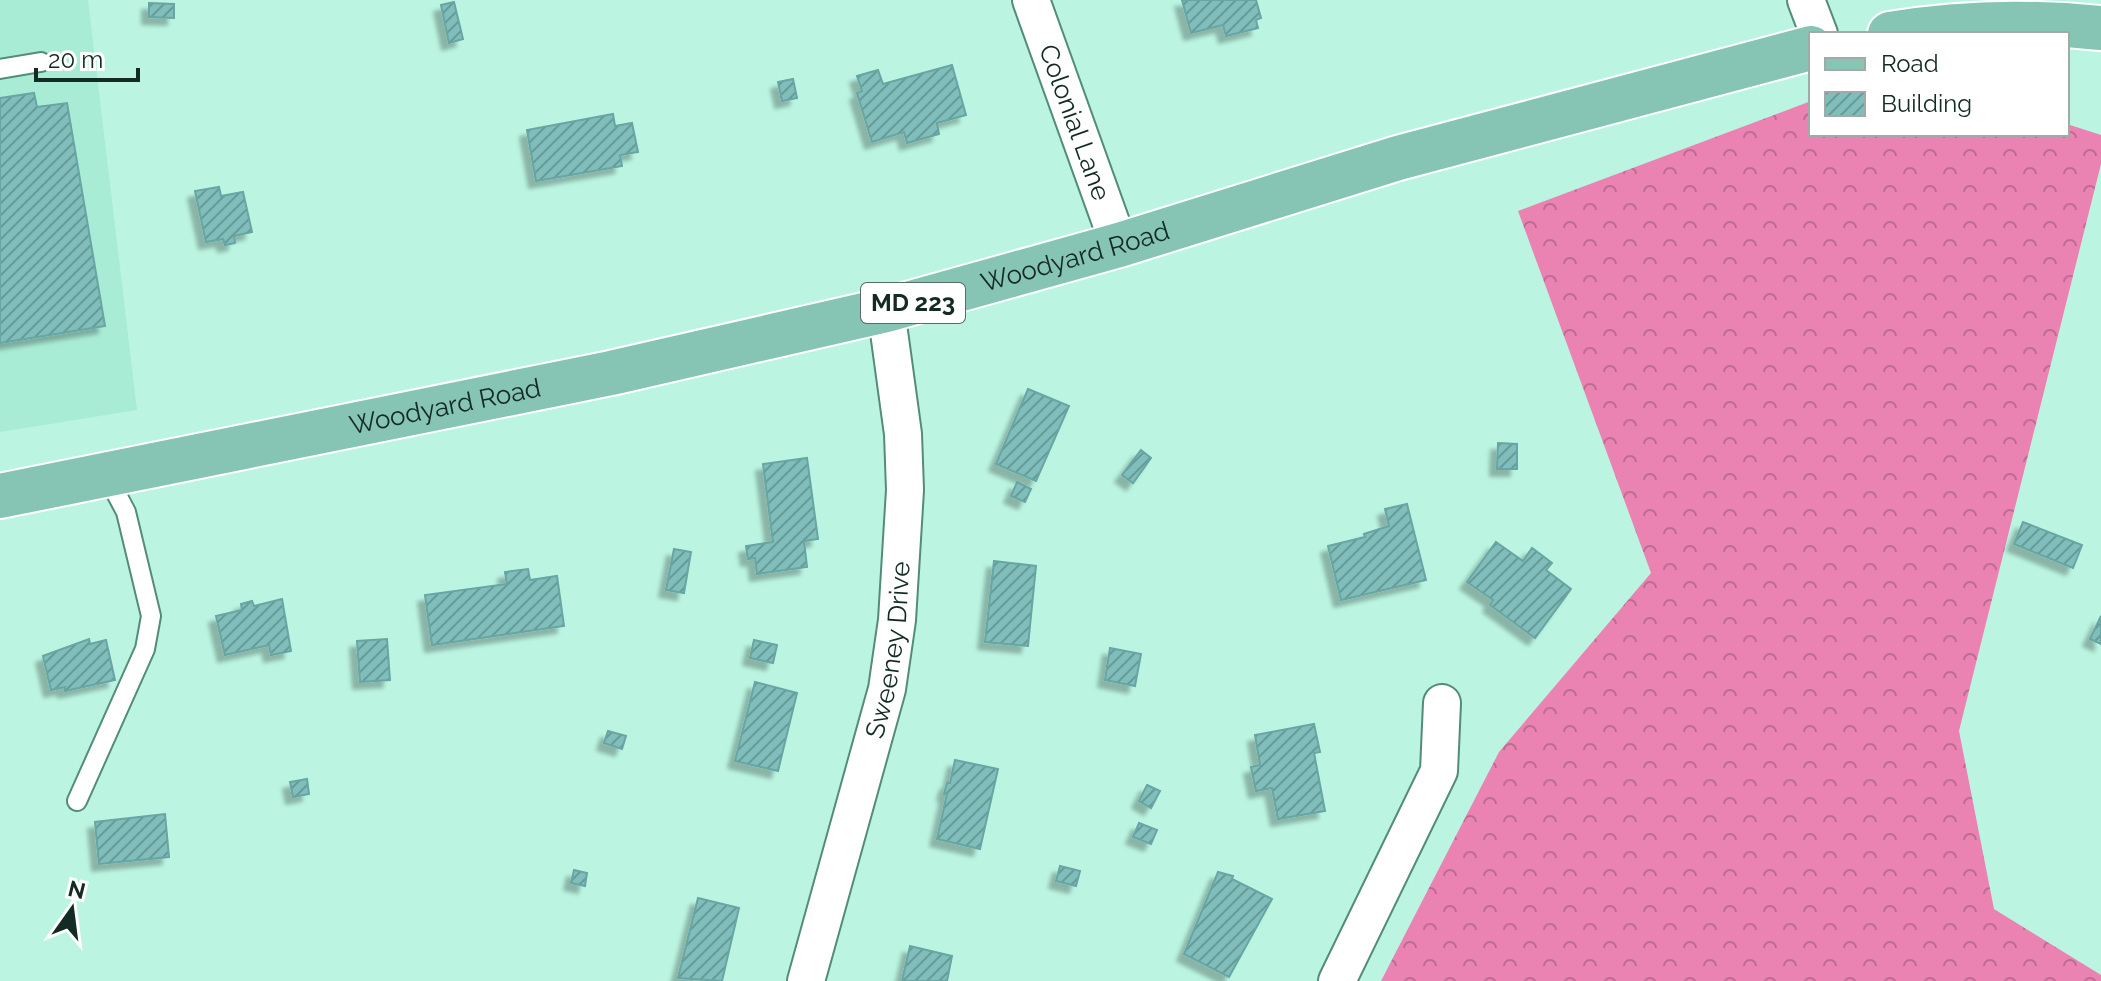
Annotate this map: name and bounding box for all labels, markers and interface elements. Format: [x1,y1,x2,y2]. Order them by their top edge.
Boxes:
scale bar [36,32,138,82]
legend [1809,32,2069,136]
street label: Colonial Lane [1033,40,1117,204]
text: 20 m [48,45,103,74]
text: Road [1881,49,1939,78]
text: Building [1881,89,1972,118]
street label: Woodyard Road [978,215,1173,298]
road number: MD 223 [861,283,965,323]
street label: Woodyard Road [347,373,543,440]
street label: Sweeney Drive [859,561,916,742]
north arrow [32,869,112,949]
text: N [66,875,88,904]

